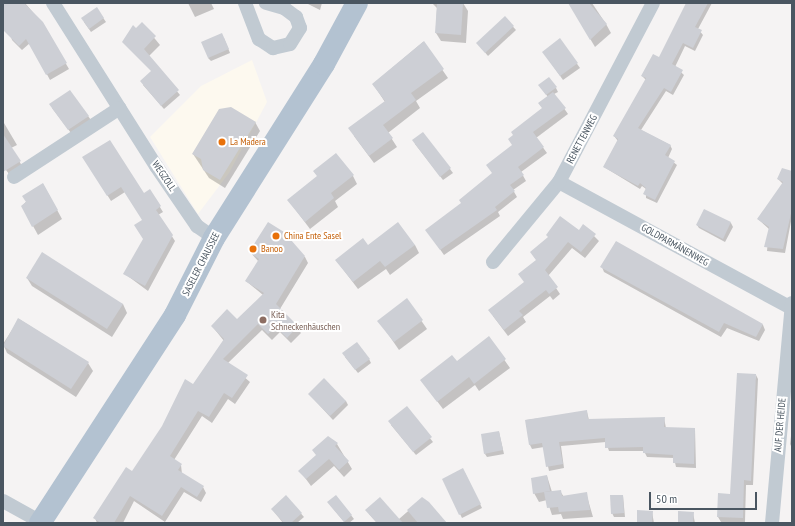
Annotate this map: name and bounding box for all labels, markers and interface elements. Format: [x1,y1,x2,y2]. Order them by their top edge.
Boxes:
street label: RENETTENWEG [564,113,600,165]
place label: La Madera [230,136,266,148]
marker: La Madera [217,137,227,147]
street label: WEGZOLL [150,159,178,193]
street label: GOLDPARMÄNENWEG [639,221,711,269]
street label: SASELER CHAUSSEE [180,230,222,298]
place label: China Ente Sasel [284,230,341,242]
marker: China Ente Sasel [271,231,281,241]
place label: Banoo [261,243,283,255]
marker: Banoo [248,244,258,254]
place label: Kita Schneckenhäuschen [271,308,340,332]
marker: Kita Schneckenhäuschen [258,315,268,325]
street label: AUF DER HEIDE [772,397,788,453]
scale bar [651,484,759,510]
text: 50 m [656,491,677,506]

